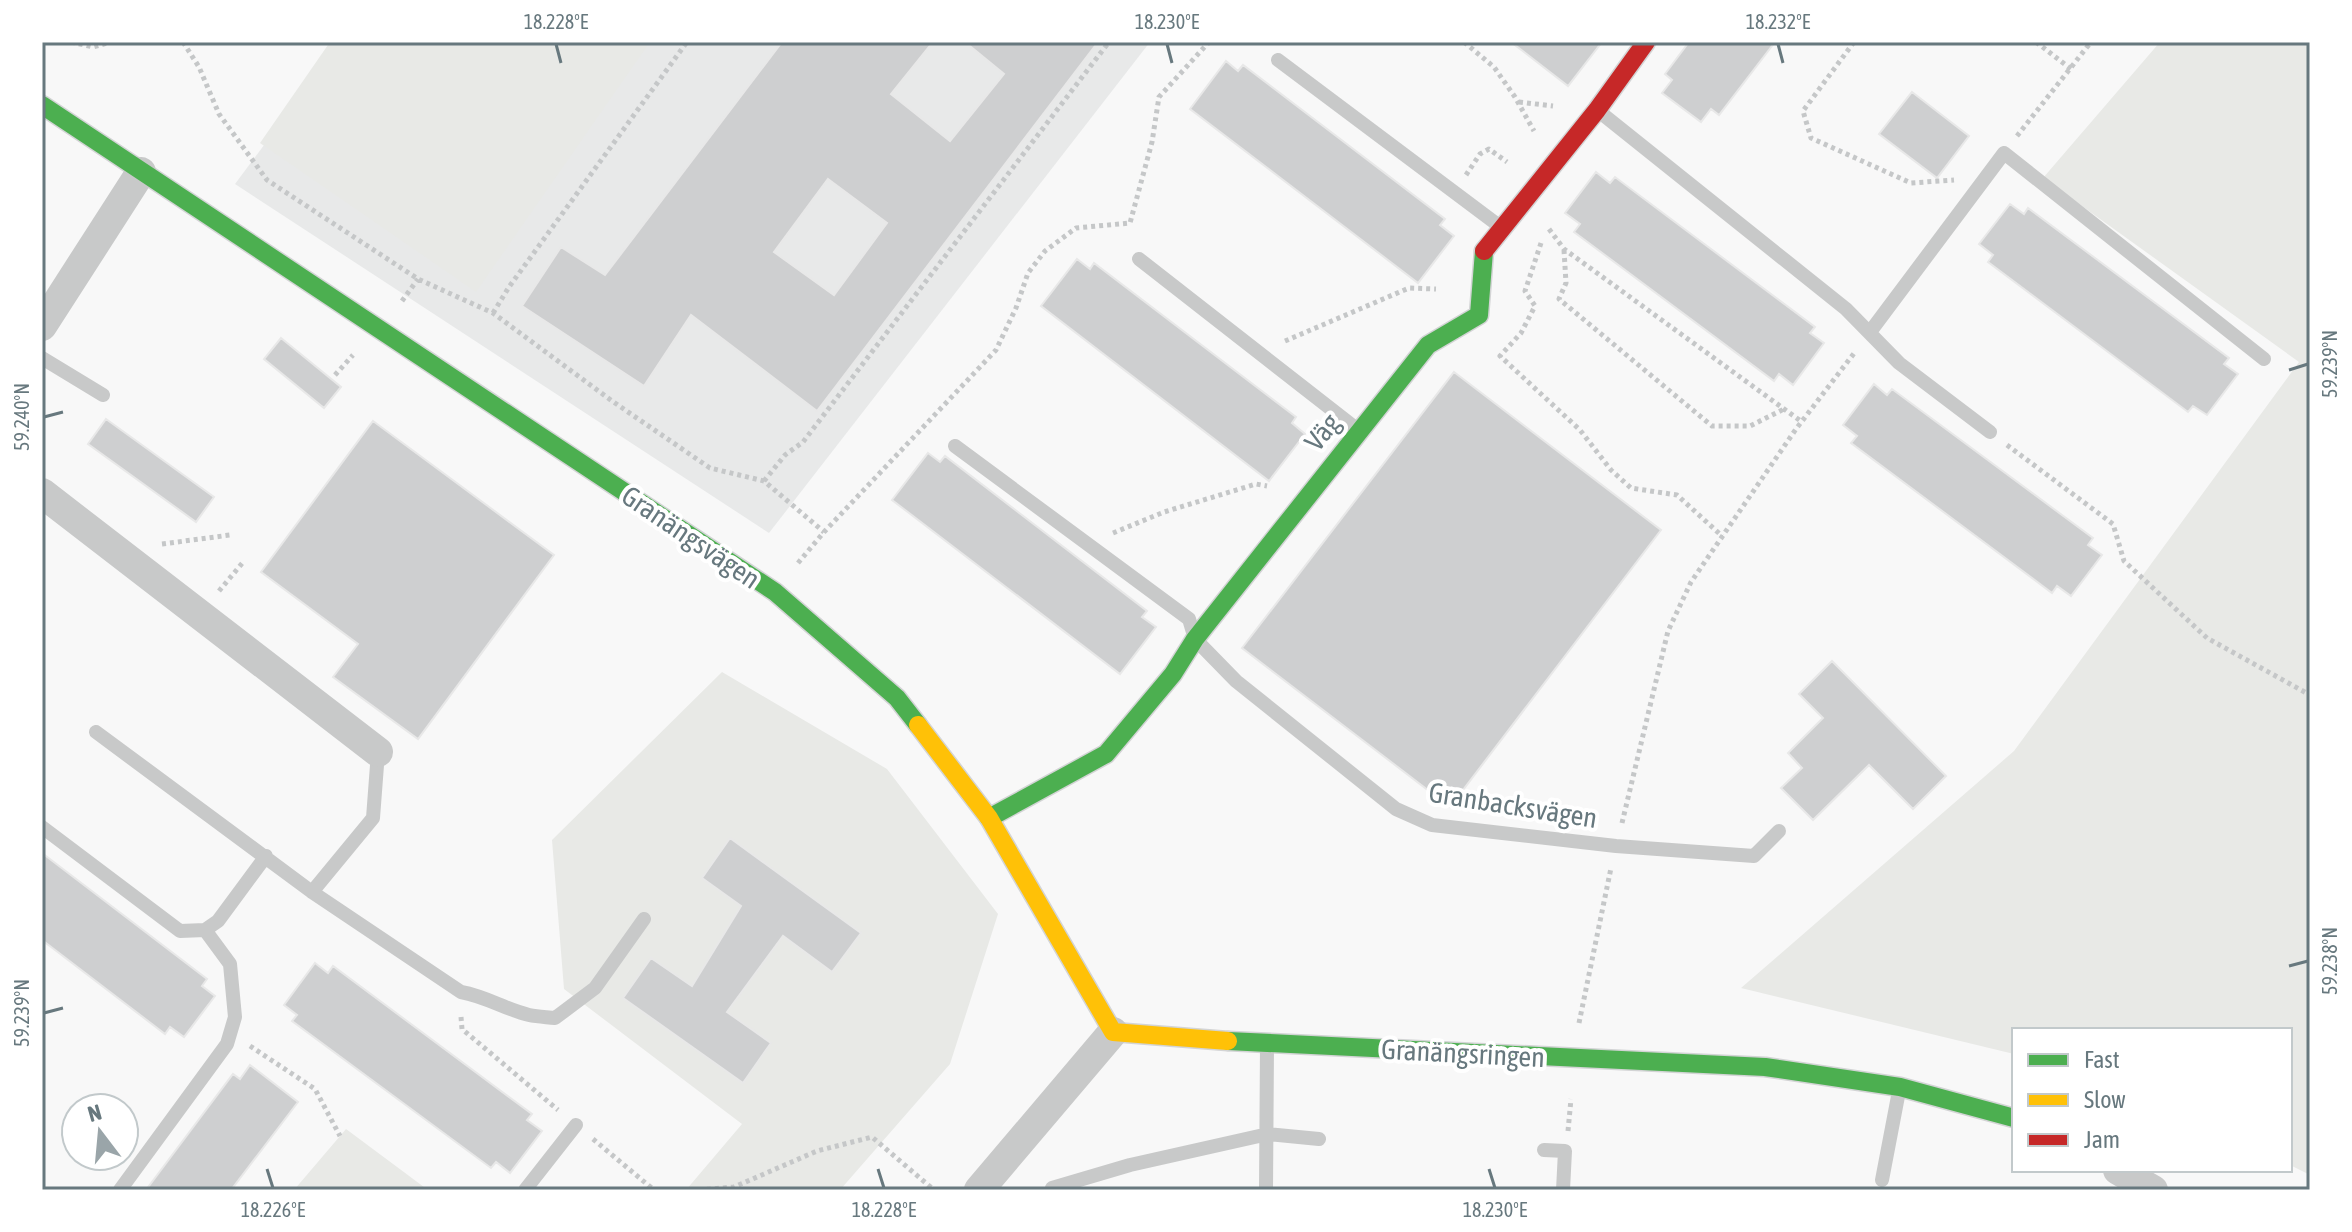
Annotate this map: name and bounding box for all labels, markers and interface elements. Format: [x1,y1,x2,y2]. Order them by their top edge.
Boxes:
text: 18.228°E [524,10,589,33]
text: 18.230°E [1135,10,1200,33]
text: 18.232°E [1746,10,1811,33]
text: 59.239°N [2318,330,2341,398]
text: 59.240°N [10,383,33,451]
street label: Väg [1298,407,1346,457]
street label: Granängsvägen [616,479,766,595]
street label: Granbacksvägen [1427,776,1599,834]
text: 59.238°N [2318,927,2341,995]
text: 59.239°N [10,979,33,1047]
legend [2012,1028,2292,1172]
street label: Granängsringen [1380,1033,1546,1073]
text: Fast [2084,1046,2120,1073]
text: Slow [2084,1086,2126,1113]
north arrow [60,1092,140,1172]
text: N [85,1098,104,1127]
text: Jam [2084,1126,2120,1153]
text: 18.226°E [241,1198,306,1221]
text: 18.228°E [852,1198,917,1221]
text: 18.230°E [1463,1198,1528,1221]

